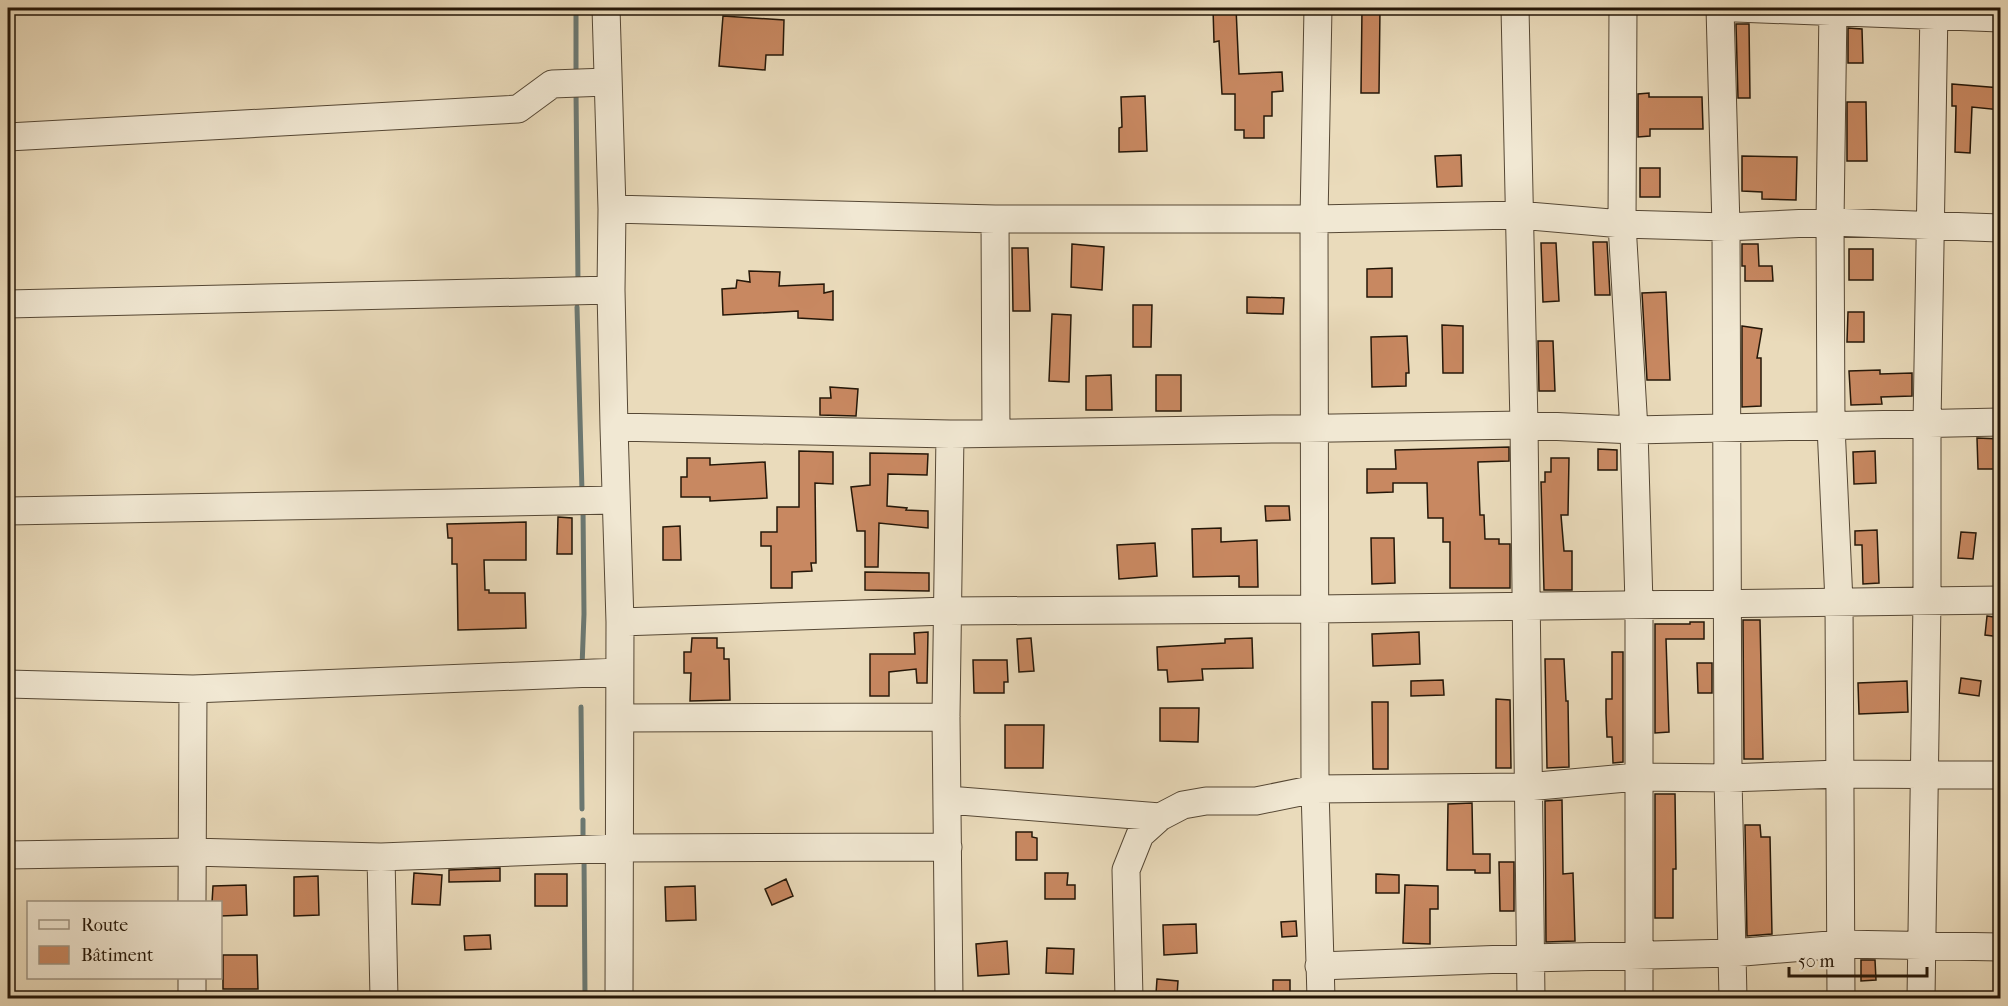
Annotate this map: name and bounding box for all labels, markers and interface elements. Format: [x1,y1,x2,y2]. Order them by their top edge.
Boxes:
legend [27,901,222,979]
text: Route [81,915,128,936]
scale bar [1789,940,1927,978]
text: Bâtiment [81,945,154,966]
text: 50 m [1798,951,1835,972]

